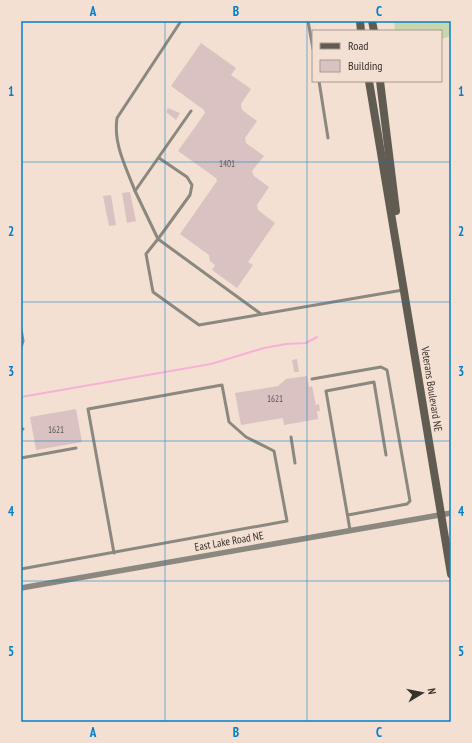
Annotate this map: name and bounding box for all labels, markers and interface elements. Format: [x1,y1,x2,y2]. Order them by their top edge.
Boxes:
text: A [89,3,97,20]
text: B [233,3,239,20]
text: C [376,3,382,20]
legend [312,30,442,82]
text: Road [348,38,368,53]
text: Building [348,58,383,73]
text: 1 [8,83,14,100]
text: 1 [458,83,464,100]
house number: 1401 [219,158,235,169]
text: 2 [8,223,14,240]
text: 2 [458,223,464,240]
street label: Veterans Boulevard NE [418,344,446,433]
text: 3 [8,363,14,380]
text: 3 [458,363,464,380]
house number: 1621 [267,393,283,404]
house number: 1621 [48,424,64,435]
text: 4 [8,503,15,520]
text: 4 [458,503,465,520]
street label: East Lake Road NE [193,528,265,554]
text: 5 [8,643,14,660]
text: 5 [458,643,464,660]
north arrow [402,673,442,713]
text: N [424,687,439,695]
text: A [89,724,97,741]
text: B [233,724,239,741]
text: C [376,724,382,741]

